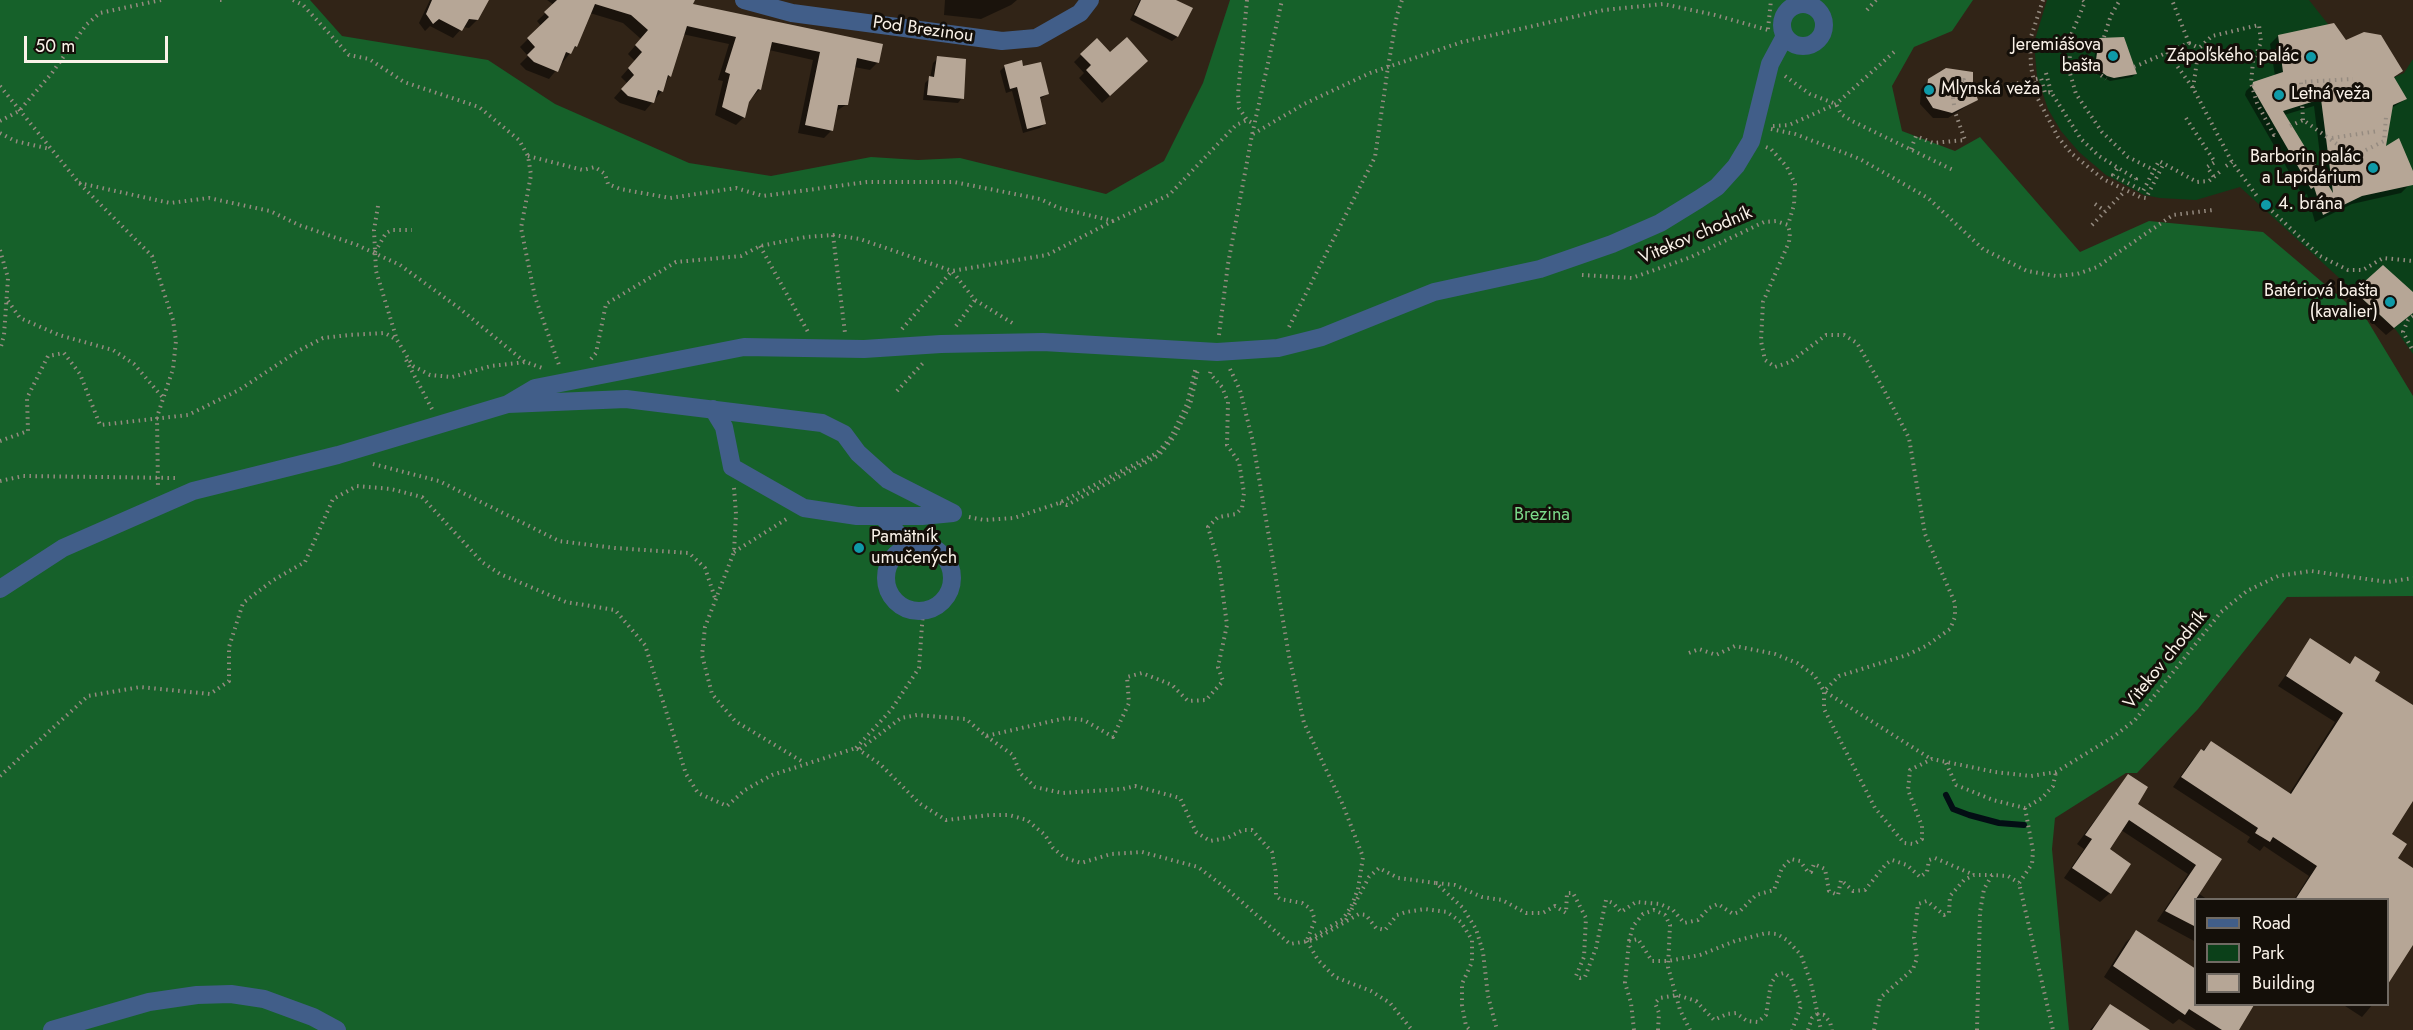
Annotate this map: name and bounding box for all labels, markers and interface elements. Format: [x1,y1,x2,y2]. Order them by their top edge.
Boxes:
street label: Pod Brezinou [871,12,975,48]
scale bar [27,24,171,62]
text: 50 m [35,33,75,59]
place label: Jeremiášova bašta [2011,35,2101,78]
place label: Zápoľského palác [2167,46,2299,68]
marker: Jeremiášova bašta [2106,49,2120,63]
marker: Zápoľského palác [2304,50,2318,64]
place label: Mlynská veža [1941,79,2040,101]
marker: Mlynská veža [1922,83,1936,97]
place label: Letná veža [2291,84,2370,106]
marker: Letná veža [2272,88,2286,102]
place label: Barborin palác a Lapidárium [2250,147,2361,190]
marker: Barborin palác a Lapidárium [2366,161,2380,175]
place label: 4. brána [2278,194,2343,216]
marker: 4. brána [2259,198,2273,212]
street label: Vitekov chodník [1636,202,1756,270]
place label: Batériová bašta (kavalier) [2264,281,2378,324]
marker: Batériová bašta (kavalier) [2383,295,2397,309]
park label: Brezina [1514,505,1570,527]
place label: Pamätník umučených [871,527,957,570]
marker: Pamätník umučených [852,541,866,555]
street label: Vitekov chodník [2120,606,2212,714]
legend [2194,898,2389,1006]
text: Road [2252,910,2291,936]
text: Park [2252,940,2284,966]
text: Building [2252,970,2315,996]

